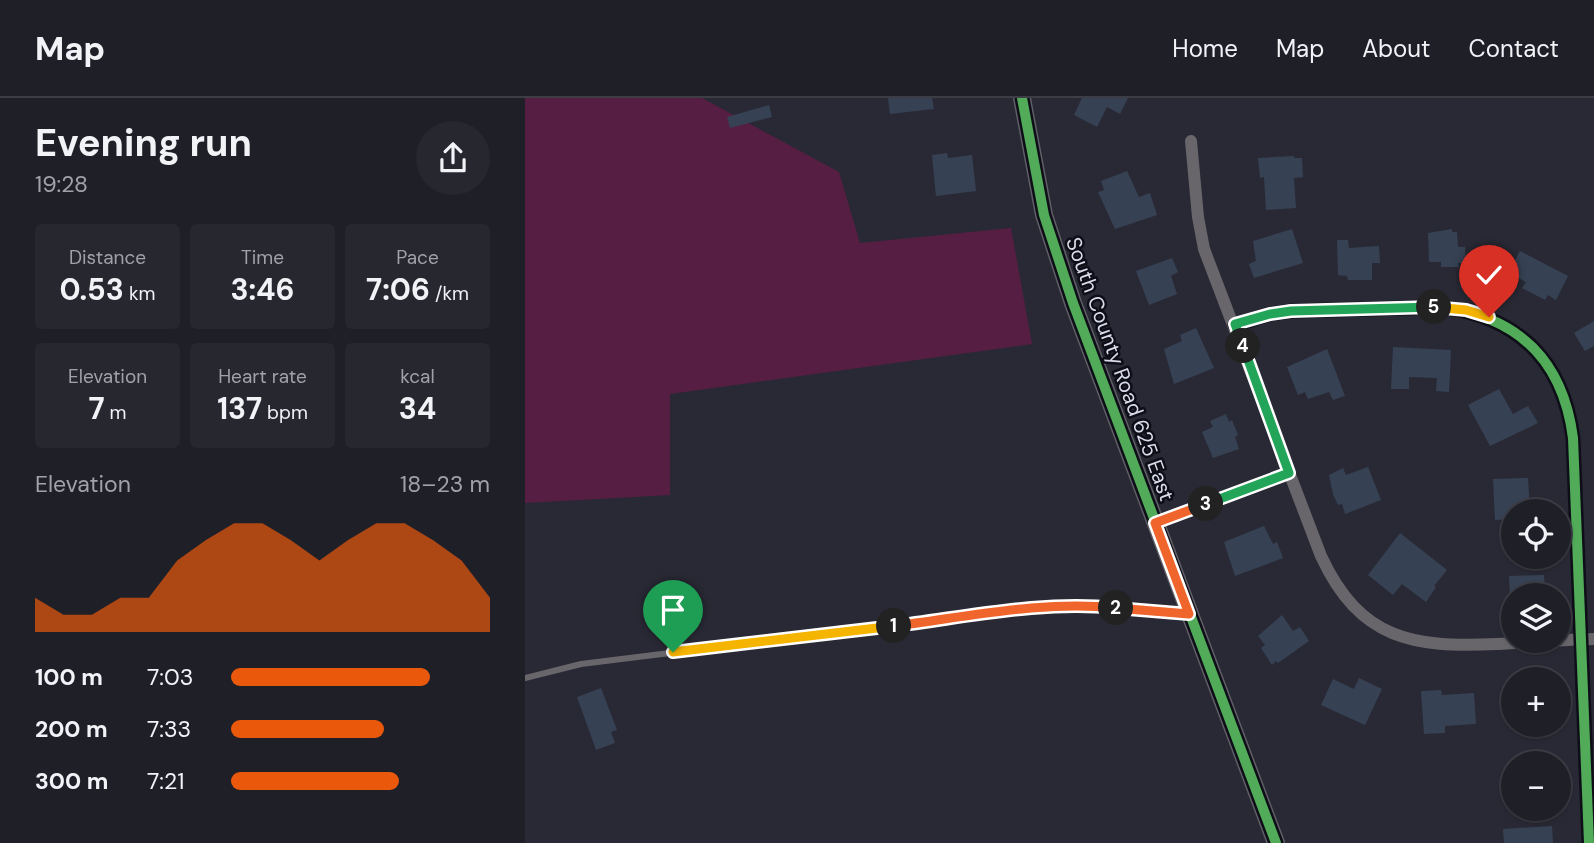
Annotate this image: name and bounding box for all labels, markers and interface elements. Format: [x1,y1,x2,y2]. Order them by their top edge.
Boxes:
text: Map [35,27,105,70]
text: Home [1172,33,1238,64]
text: Map [1276,33,1324,64]
text: About [1362,33,1431,64]
text: Contact [1469,33,1559,64]
text: Evening run [35,118,252,168]
button: share [416,121,490,195]
text: 19:28 [35,169,88,199]
street label: South County Road 625 East [1059,233,1181,505]
text: Distance [69,245,146,270]
text: Time [241,245,284,270]
text: Pace [396,245,439,270]
pin [1459,245,1519,317]
icon: check [1470,256,1508,294]
text: 0.53 [60,270,124,309]
text: 3:46 [230,270,295,309]
text: 7:06 [366,270,430,309]
text: km [124,281,155,306]
text: /km [430,281,469,306]
pin: 5 [1417,290,1451,325]
text: 5 [1428,294,1439,319]
pin: 4 [1225,328,1261,364]
text: 4 [1236,333,1249,358]
text: Elevation [68,364,147,389]
text: Heart rate [218,364,307,389]
text: kcal [400,364,435,389]
text: 7 [88,389,105,428]
text: 137 [217,389,262,428]
text: 34 [399,389,436,428]
text: m [105,400,127,425]
text: bpm [262,400,308,425]
text: Elevation [35,469,131,499]
text: 18–23 m [400,469,490,499]
pin: 3 [1189,486,1223,522]
text: 3 [1200,491,1211,516]
map controls [1501,499,1571,821]
button: locate [1501,499,1571,569]
pin [643,580,703,652]
button: layers [1501,583,1571,653]
pin: 2 [1099,590,1133,626]
icon: arrive [654,591,692,629]
text: 2 [1110,595,1121,620]
pin: 1 [877,608,911,644]
text: 1 [890,613,897,638]
text: 100 m [35,662,103,692]
text: 7:03 [147,662,193,692]
button: + [1501,667,1571,737]
text: 200 m [35,714,108,744]
text: 7:33 [147,714,191,744]
button: − [1501,751,1571,821]
text: 300 m [35,766,108,796]
text: 7:21 [147,766,184,796]

